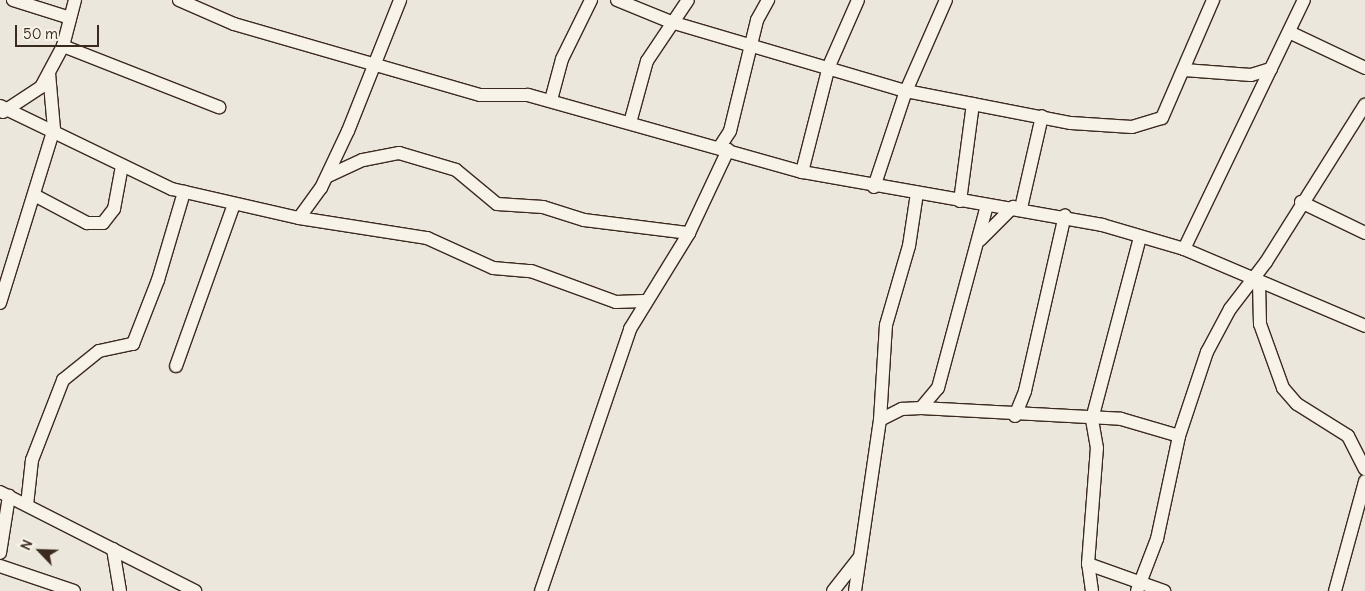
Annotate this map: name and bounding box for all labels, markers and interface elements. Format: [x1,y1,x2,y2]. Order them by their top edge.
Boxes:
scale bar [18,15,101,47]
text: 50 m [23,24,58,43]
north arrow [15,526,65,576]
text: N [16,537,36,553]

